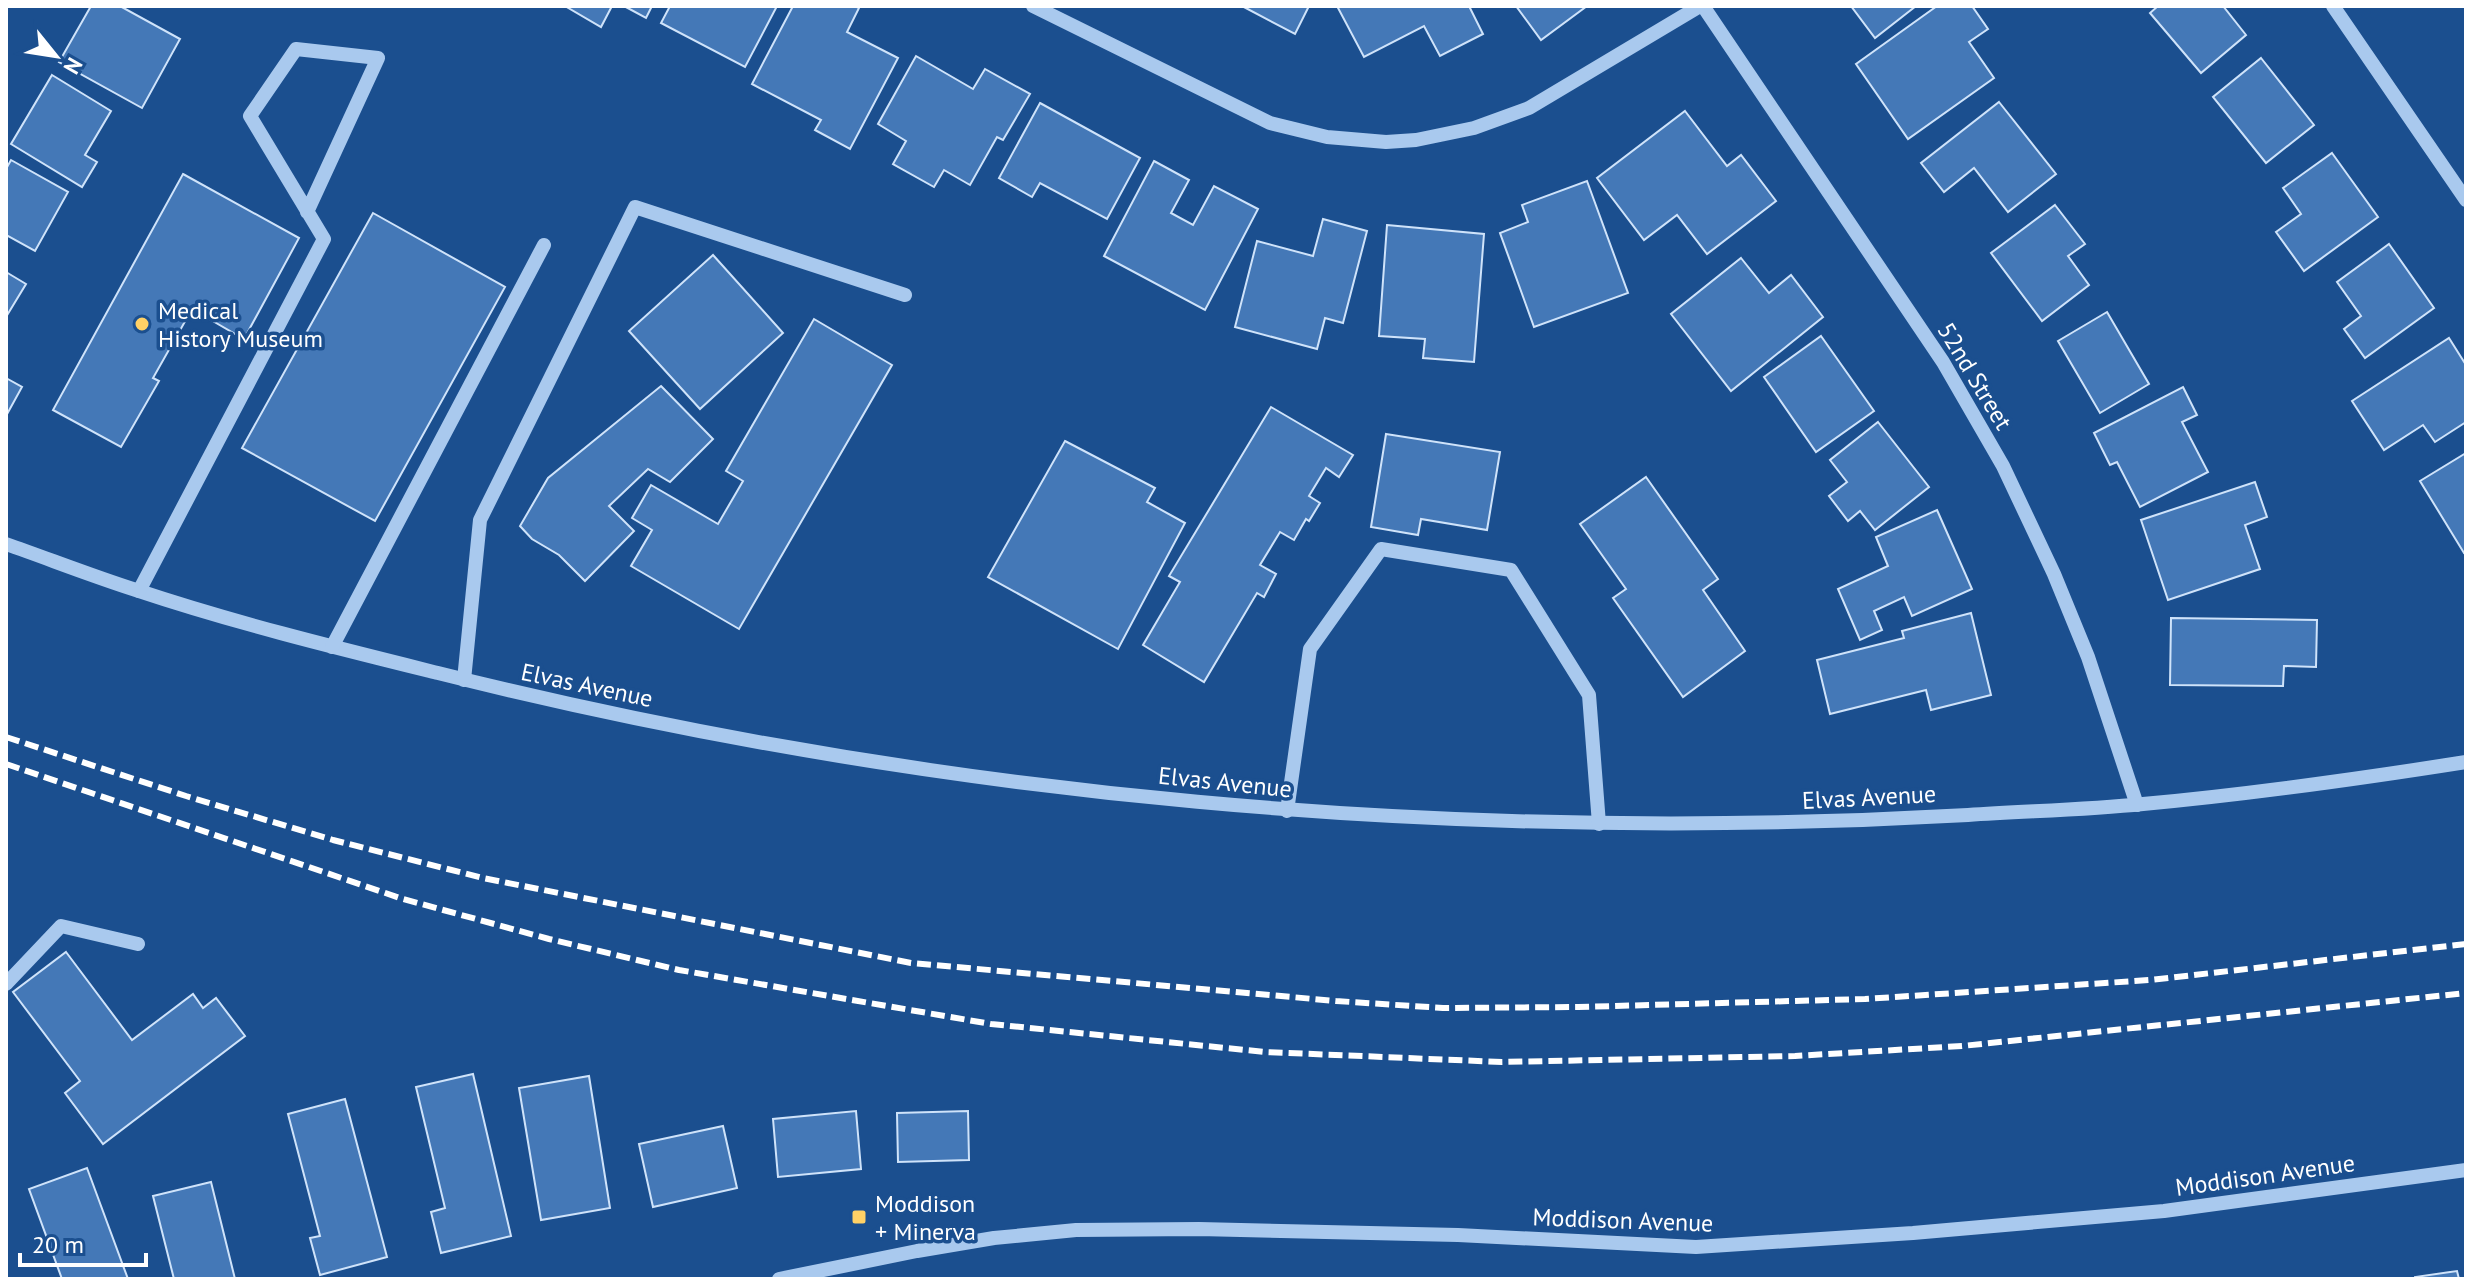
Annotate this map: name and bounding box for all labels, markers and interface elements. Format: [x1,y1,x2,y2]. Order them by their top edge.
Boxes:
north arrow [16,16,96,96]
text: N [58,53,89,79]
place label: Medical History Museum [158,295,323,354]
marker: Medical History Museum [133,315,151,333]
street label: 52nd Street [1931,317,2019,435]
street label: Elvas Avenue [518,656,656,714]
street label: Elvas Avenue [1157,760,1293,804]
street label: Elvas Avenue [1801,778,1937,816]
street label: Moddison Avenue [2173,1147,2357,1203]
place label: Moddison + Minerva [875,1188,976,1247]
street label: Moddison Avenue [1532,1201,1714,1239]
marker: Moddison + Minerva [850,1208,868,1226]
scale bar [20,1217,146,1267]
text: 20 m [32,1229,84,1260]

